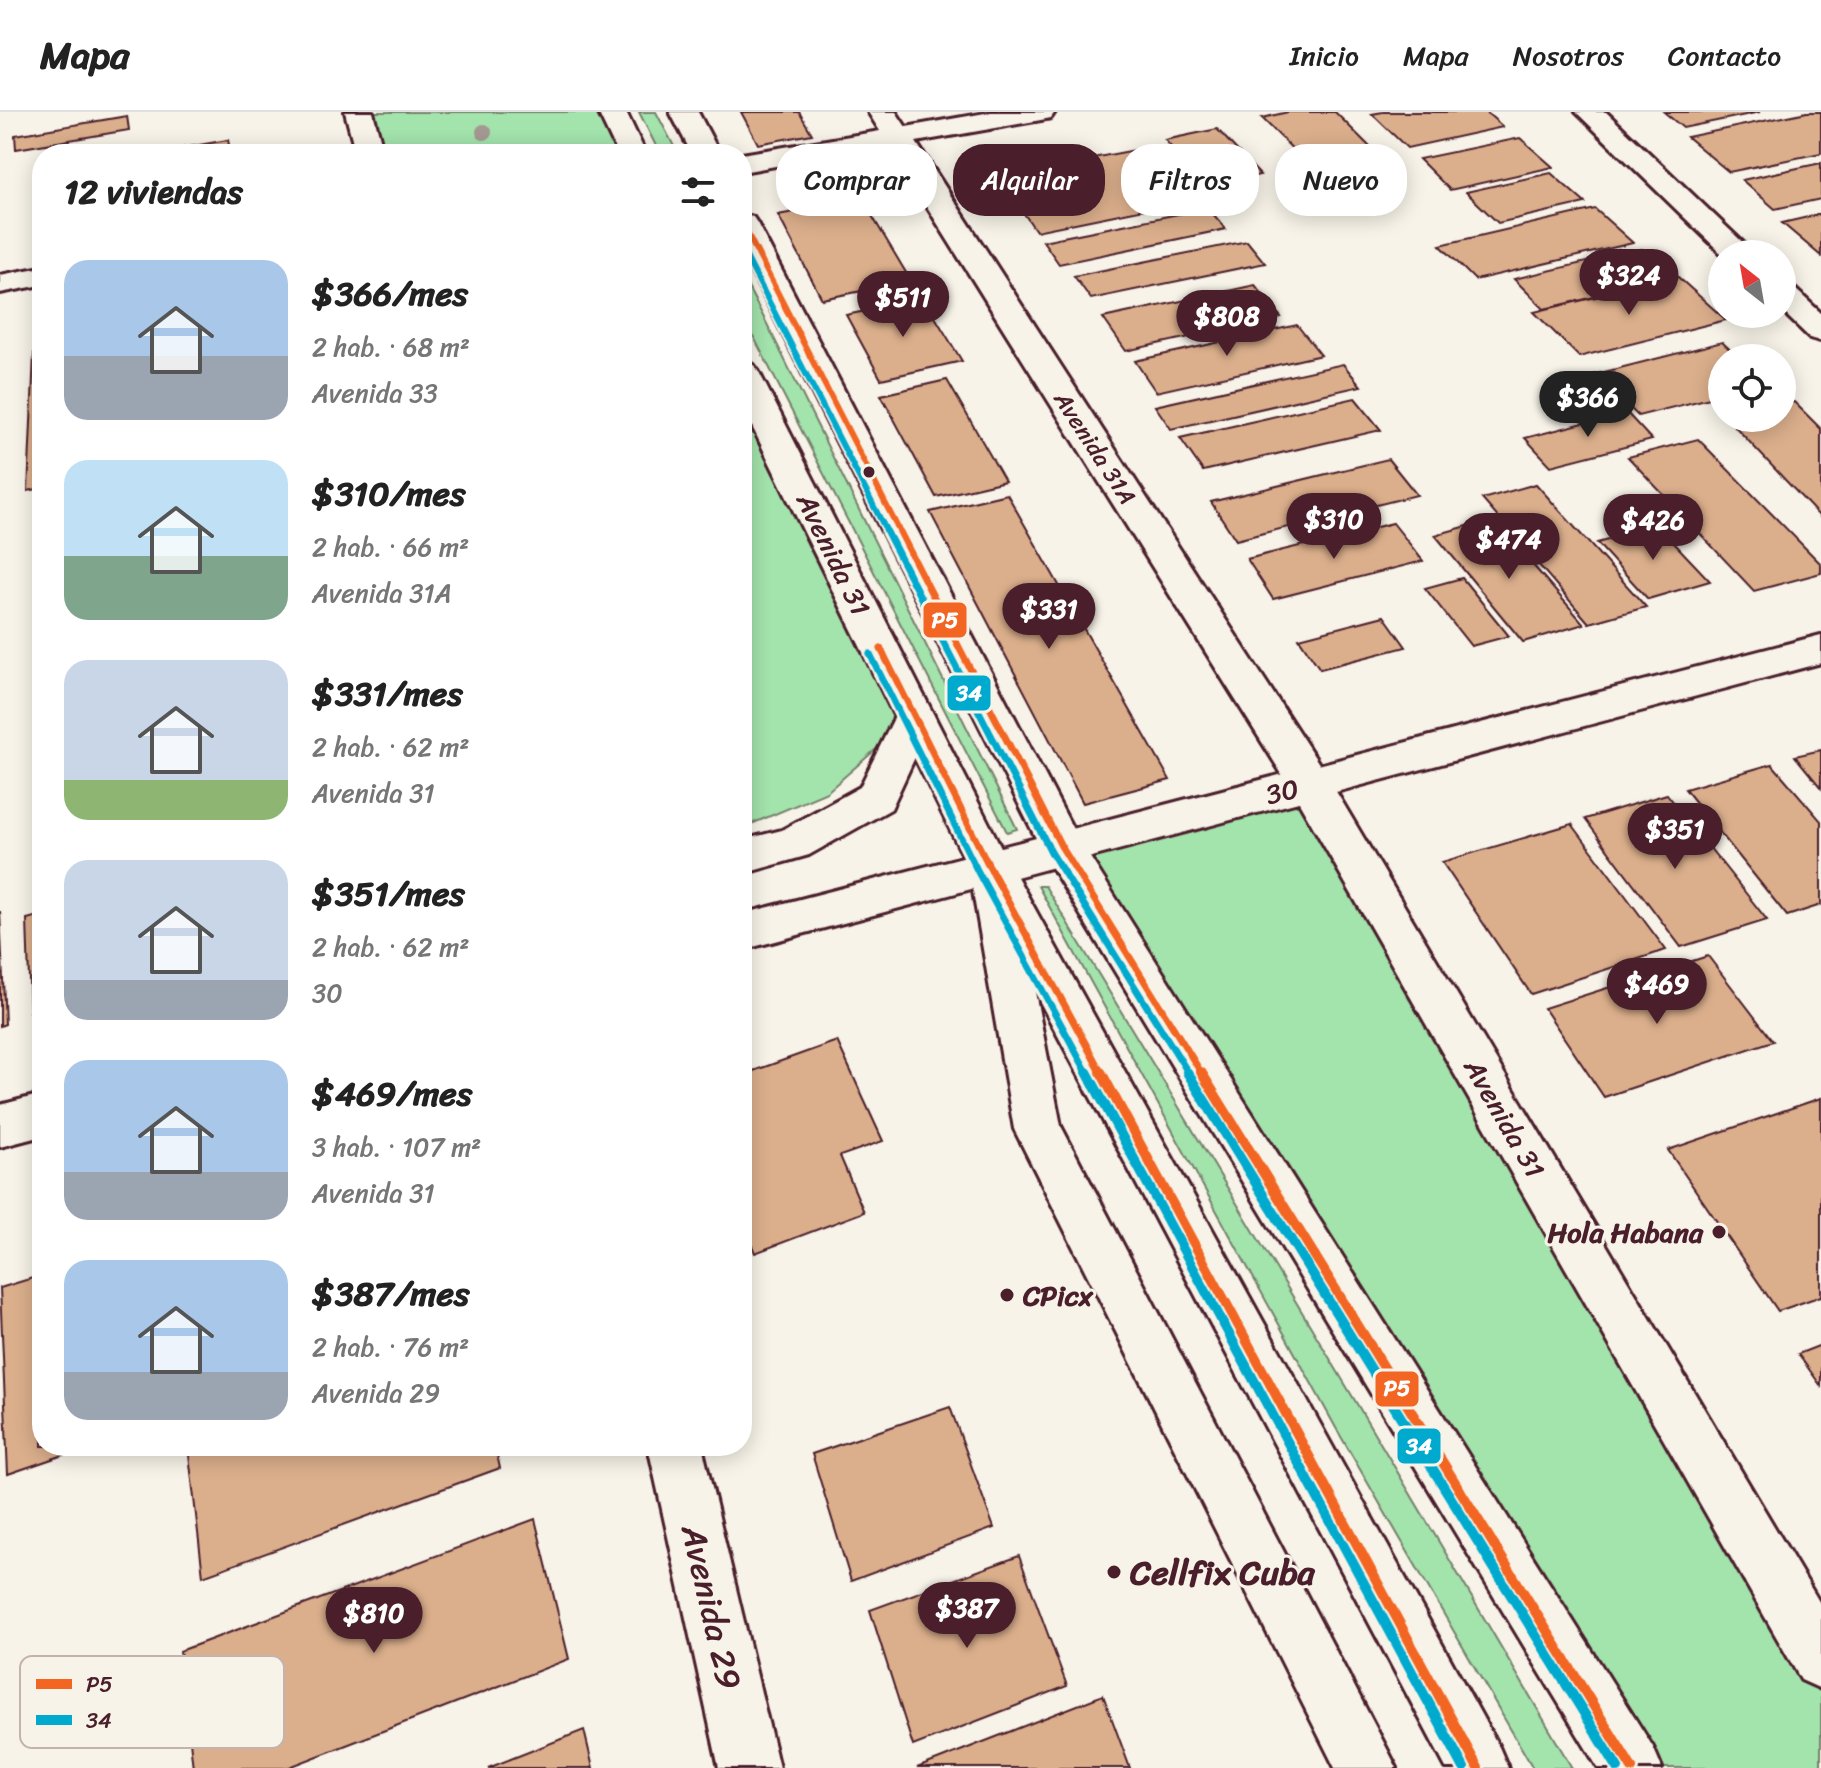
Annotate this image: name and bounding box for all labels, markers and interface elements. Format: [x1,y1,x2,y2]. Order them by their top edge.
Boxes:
text: Mapa [40,22,129,89]
text: Inicio [1289,31,1359,80]
text: Mapa [1403,31,1469,80]
text: Nosotros [1513,31,1624,80]
text: Contacto [1668,31,1781,80]
chip: Comprar [776,144,937,216]
chip: Alquilar [953,144,1105,216]
chip: Filtros [1121,144,1259,216]
chip: Nuevo [1275,144,1407,216]
text: 12 viviendas [64,162,243,222]
icon: filters [676,170,720,214]
north arrow [1708,240,1796,328]
map controls [1708,240,1796,432]
pin: $324 [1582,249,1676,317]
text: $324 [1597,252,1661,298]
text: $366/mes [312,264,468,324]
pin: $511 [856,271,950,339]
text: $511 [875,274,931,320]
pin: $808 [1180,290,1274,358]
icon: home [128,292,224,388]
text: $808 [1194,293,1260,339]
text: 2 hab. · 68 m² [312,324,470,370]
button: locate [1708,344,1796,432]
text: Avenida 33 [312,370,438,416]
pin: $366 [1541,371,1635,439]
text: $366 [1557,374,1619,420]
street label: Avenida 31A [1042,382,1148,514]
text: $310/mes [312,464,466,524]
unlabelled marker [861,464,877,480]
street label: Avenida 31 [782,483,885,624]
icon: home [128,492,224,588]
pin: $310 [1287,493,1381,561]
pin: $426 [1606,494,1700,562]
text: $310 [1304,496,1364,542]
text: $426 [1621,497,1685,543]
pin: $474 [1462,513,1556,581]
text: $474 [1477,516,1541,562]
text: 2 hab. · 66 m² [312,524,469,570]
text: Avenida 31A [312,570,452,616]
pin: $331 [1002,583,1096,651]
text: $331 [1020,586,1078,632]
line badge: P5 [922,601,968,639]
text: P5 [932,601,959,640]
text: $331/mes [312,664,463,724]
line badge: 34 [946,674,992,712]
text: 34 [955,674,982,713]
icon: home [128,692,224,788]
text: 2 hab. · 62 m² [312,724,469,770]
street label: 30 [1260,764,1304,819]
text: Avenida 31 [312,770,435,816]
pin: $351 [1628,803,1722,871]
text: $351 [1646,806,1704,852]
text: $351/mes [312,864,465,924]
icon: home [128,892,224,988]
text: 2 hab. · 62 m² [312,924,469,970]
pin: $469 [1610,958,1704,1026]
text: $469 [1625,961,1689,1007]
text: 30 [312,970,343,1016]
street label: Avenida 31 [1450,1048,1559,1188]
text: $469/mes [312,1064,472,1124]
icon: home [128,1092,224,1188]
text: 3 hab. · 107 m² [312,1124,481,1170]
text: Avenida 31 [312,1170,435,1216]
place label: Hola Habana [1547,1208,1704,1257]
marker: Hola Habana [1710,1223,1728,1241]
text: $387/mes [312,1264,470,1324]
place label: CPicx [1022,1271,1094,1320]
marker: CPicx [998,1286,1016,1304]
icon: home [128,1292,224,1388]
text: 2 hab. · 76 m² [312,1324,469,1370]
text: P5 [1384,1369,1411,1408]
text: Avenida 29 [312,1370,440,1416]
line badge: P5 [1374,1370,1420,1408]
line badge: 34 [1396,1427,1442,1465]
text: 34 [1405,1427,1432,1466]
street label: Avenida 29 [663,1518,759,1696]
place label: Cellfix Cuba [1129,1543,1316,1603]
marker: Cellfix Cuba [1105,1563,1123,1581]
pin: $387 [920,1582,1014,1650]
text: $387 [936,1585,998,1631]
pin: $810 [327,1587,421,1655]
text: $810 [344,1590,404,1636]
legend [20,1656,284,1748]
text: P5 [86,1665,113,1704]
text: 34 [86,1701,112,1740]

